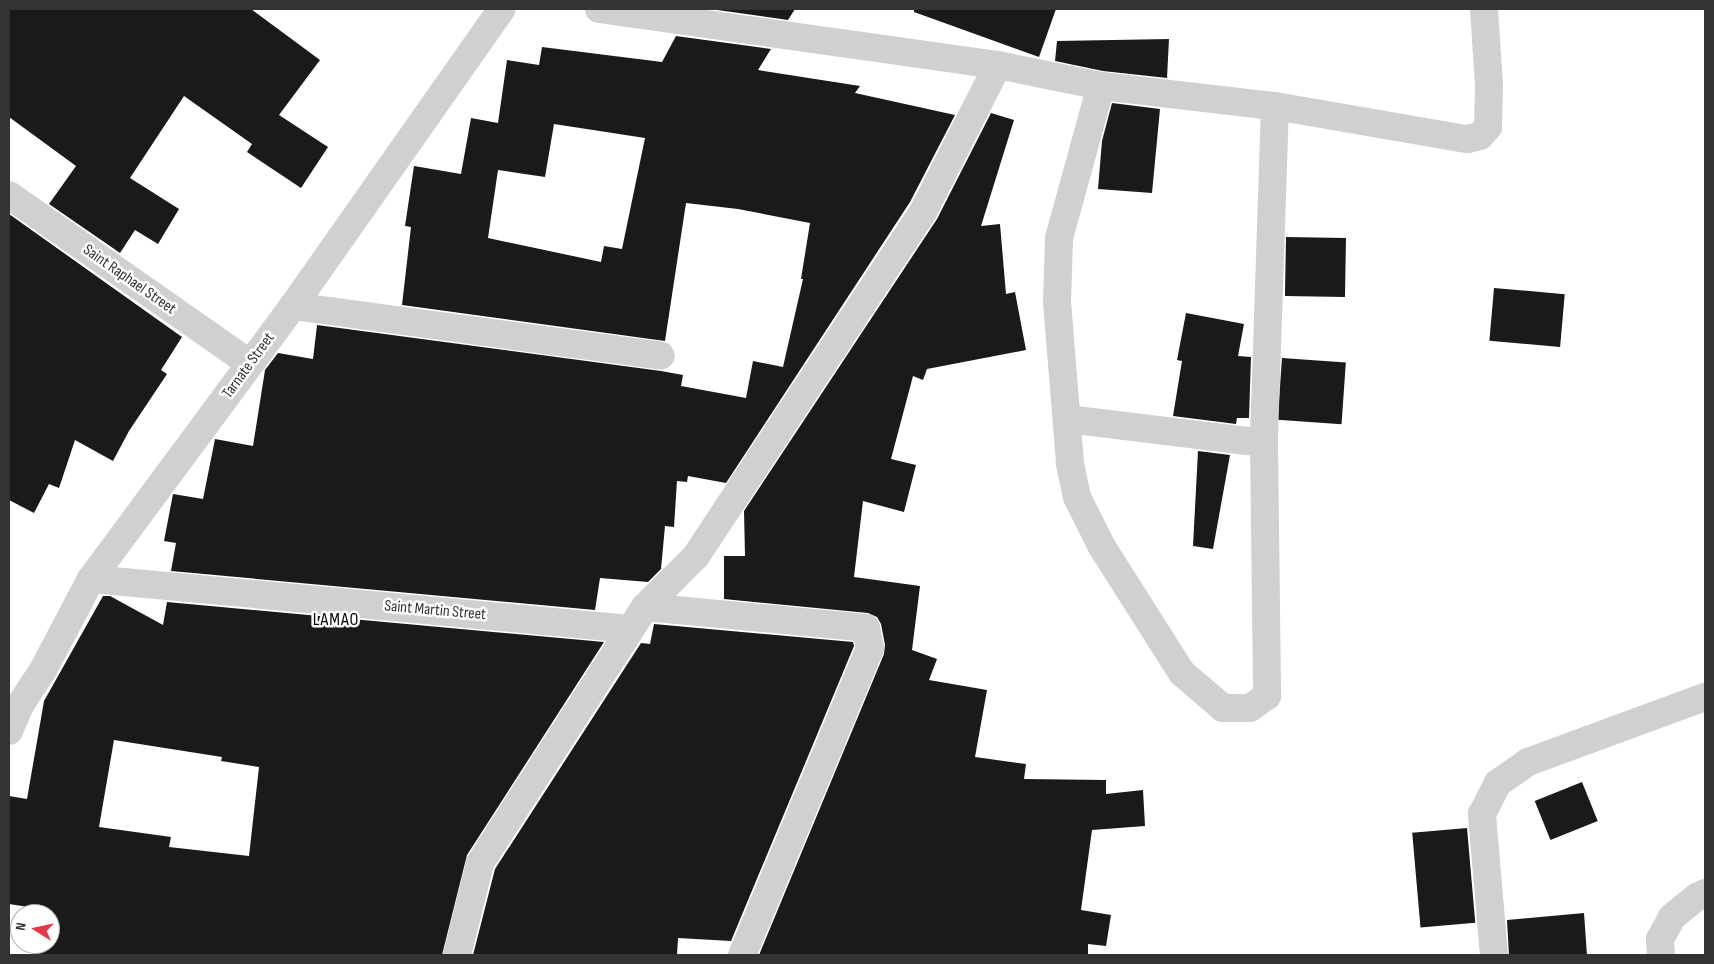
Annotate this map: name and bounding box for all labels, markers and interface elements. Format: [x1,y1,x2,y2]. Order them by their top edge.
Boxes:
street label: Saint Raphael Street [79,241,179,319]
street label: Tarnate Street [219,329,279,403]
street label: Saint Martin Street [383,597,487,625]
district label: LAMAO [312,609,360,631]
north arrow [10,904,60,954]
text: N [12,921,30,932]

